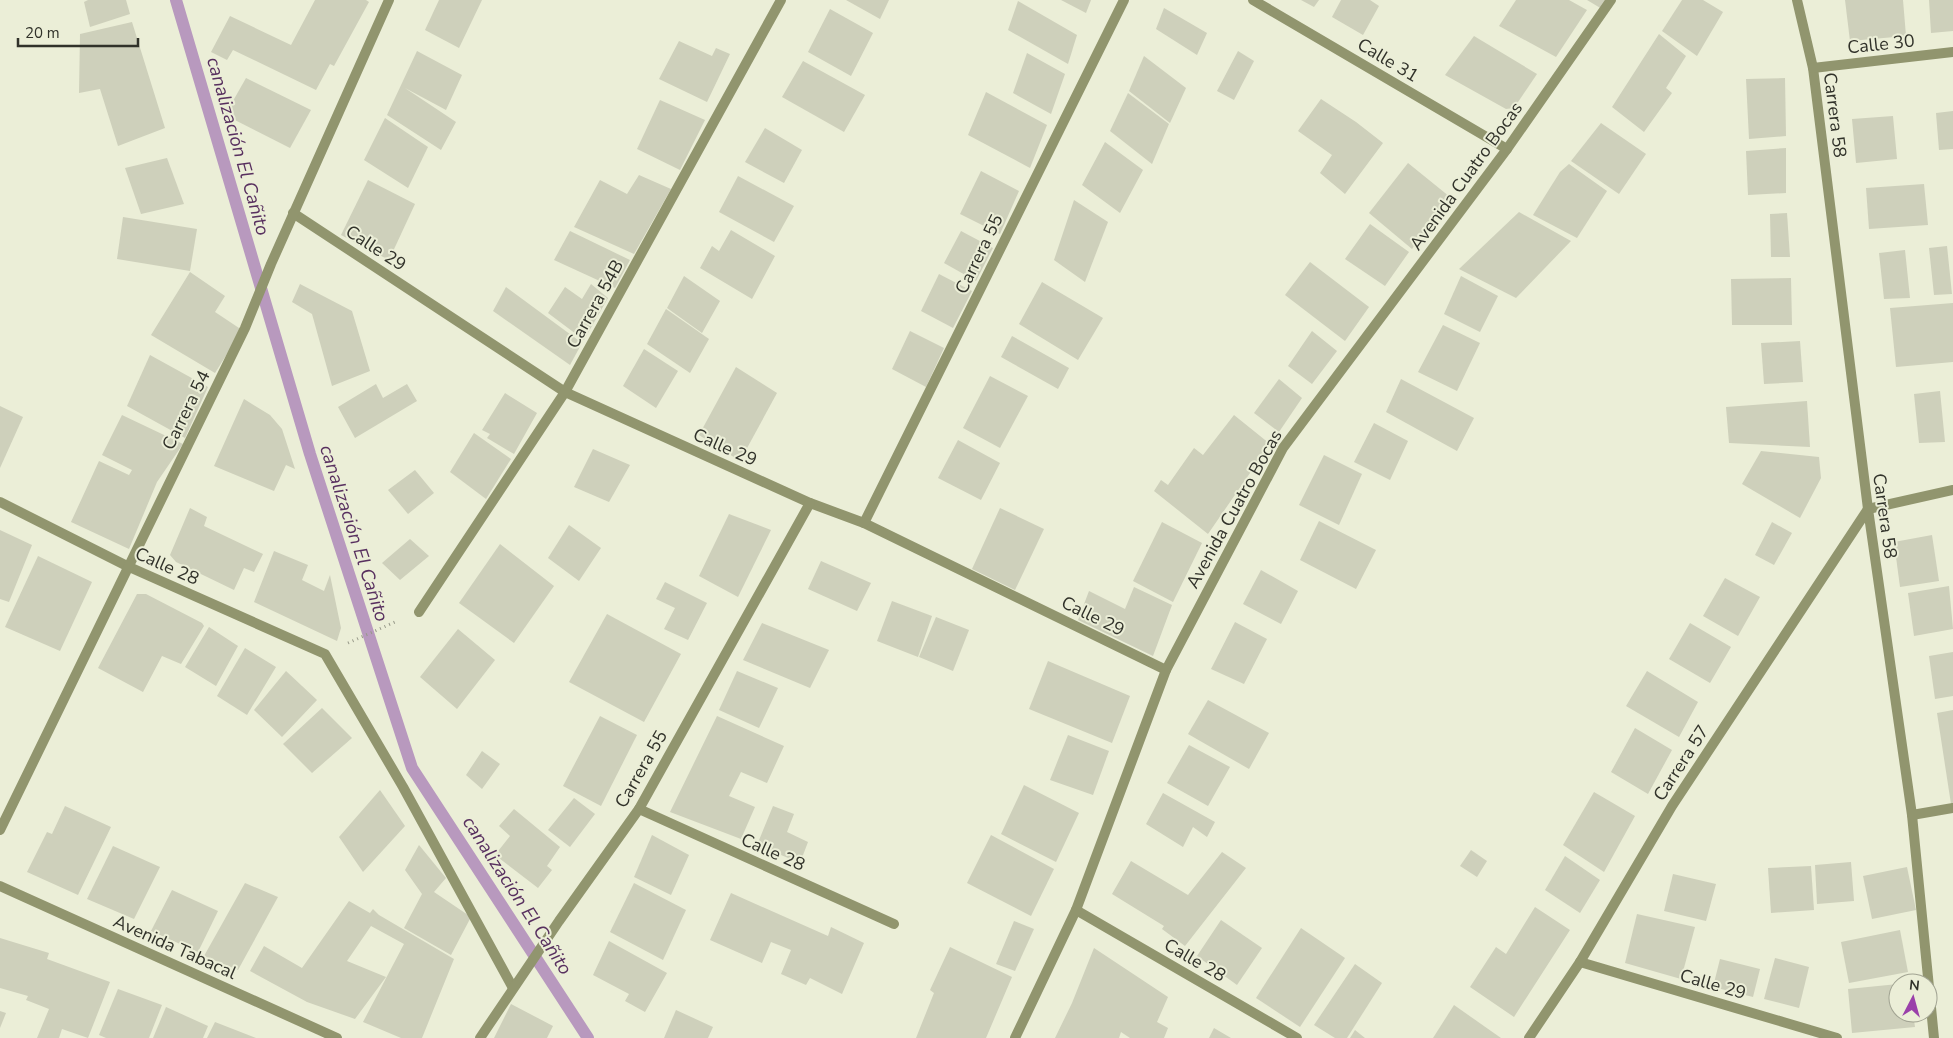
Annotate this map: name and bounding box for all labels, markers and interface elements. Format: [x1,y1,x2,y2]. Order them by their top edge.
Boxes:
scale bar [18,15,138,47]
text: 20 m [25,23,60,43]
street label: Calle 30 [1846,29,1916,59]
street label: Calle 31 [1353,32,1423,88]
water label: canalización El Cañito [200,54,276,238]
street label: Carrera 58 [1818,71,1852,159]
street label: Avenida Cuatro Bocas [1404,97,1528,255]
street label: Carrera 55 [949,210,1009,298]
street label: Calle 29 [341,219,411,277]
street label: Carrera 54B [561,255,629,353]
street label: Carrera 54 [156,366,216,454]
street label: Calle 29 [689,422,761,472]
street label: Avenida Cuatro Bocas [1180,425,1288,593]
water label: canalización El Cañito [313,442,395,625]
street label: Carrera 58 [1867,472,1903,560]
street label: Calle 28 [131,541,203,591]
street label: Calle 29 [1057,590,1129,642]
street label: Carrera 57 [1648,720,1714,806]
street label: Carrera 55 [609,726,673,812]
water label: canalización El Cañito [456,811,578,980]
street label: Calle 28 [737,827,809,877]
street label: Avenida Tabacal [110,909,241,985]
street label: Calle 28 [1160,933,1230,987]
street label: Calle 29 [1677,963,1749,1005]
north arrow [1888,973,1938,1023]
text: N [1908,976,1921,996]

